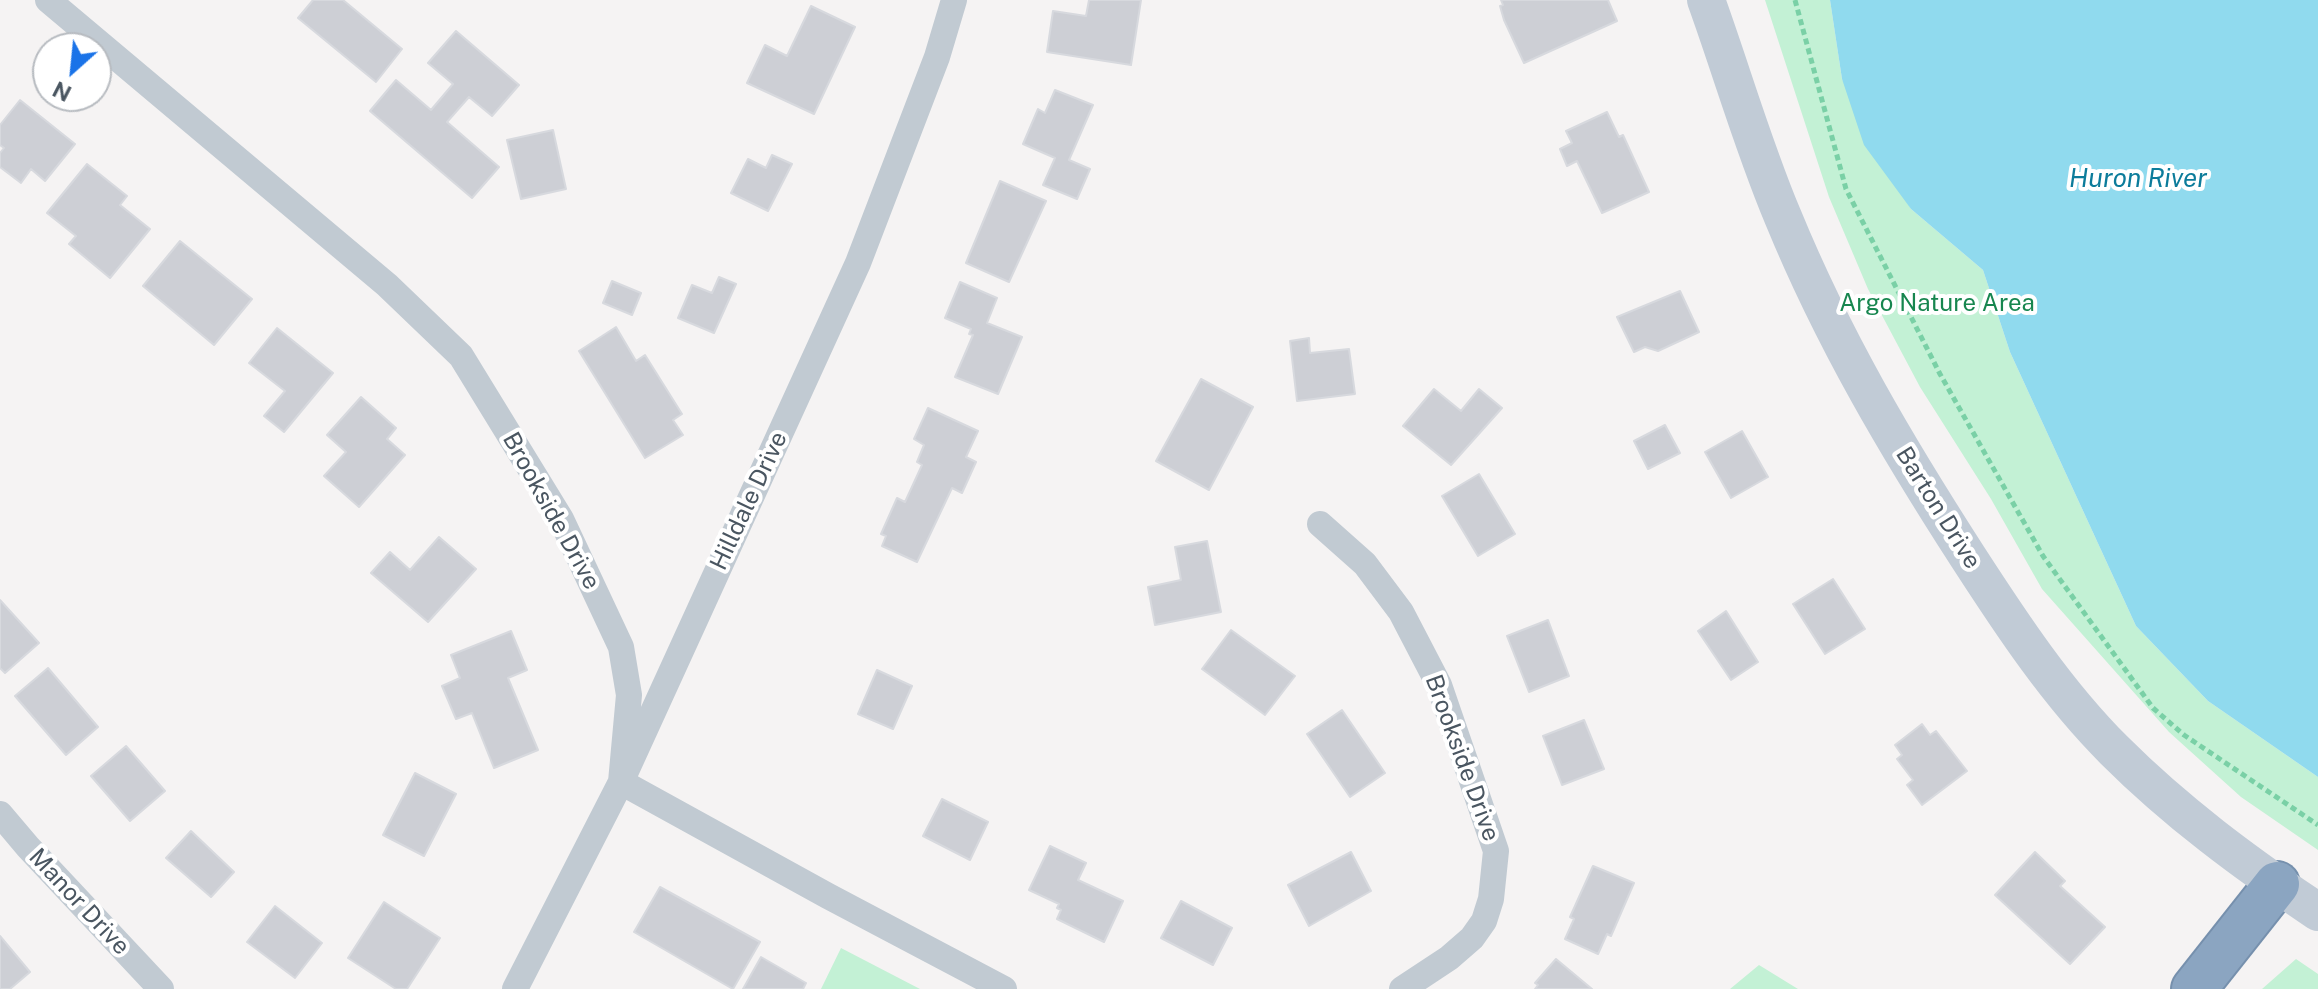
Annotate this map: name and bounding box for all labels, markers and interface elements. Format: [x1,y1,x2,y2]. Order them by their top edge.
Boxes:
north arrow [32,32,112,112]
text: N [48,76,76,107]
water label: Huron River [2069,163,2207,195]
park label: Argo Nature Area [1839,290,2035,318]
street label: Hilldale Drive [704,427,794,575]
street label: Brookside Drive [496,428,606,594]
street label: Barton Drive [1889,442,1987,574]
street label: Brookside Drive [1419,671,1505,845]
street label: Manor Drive [23,843,135,961]

